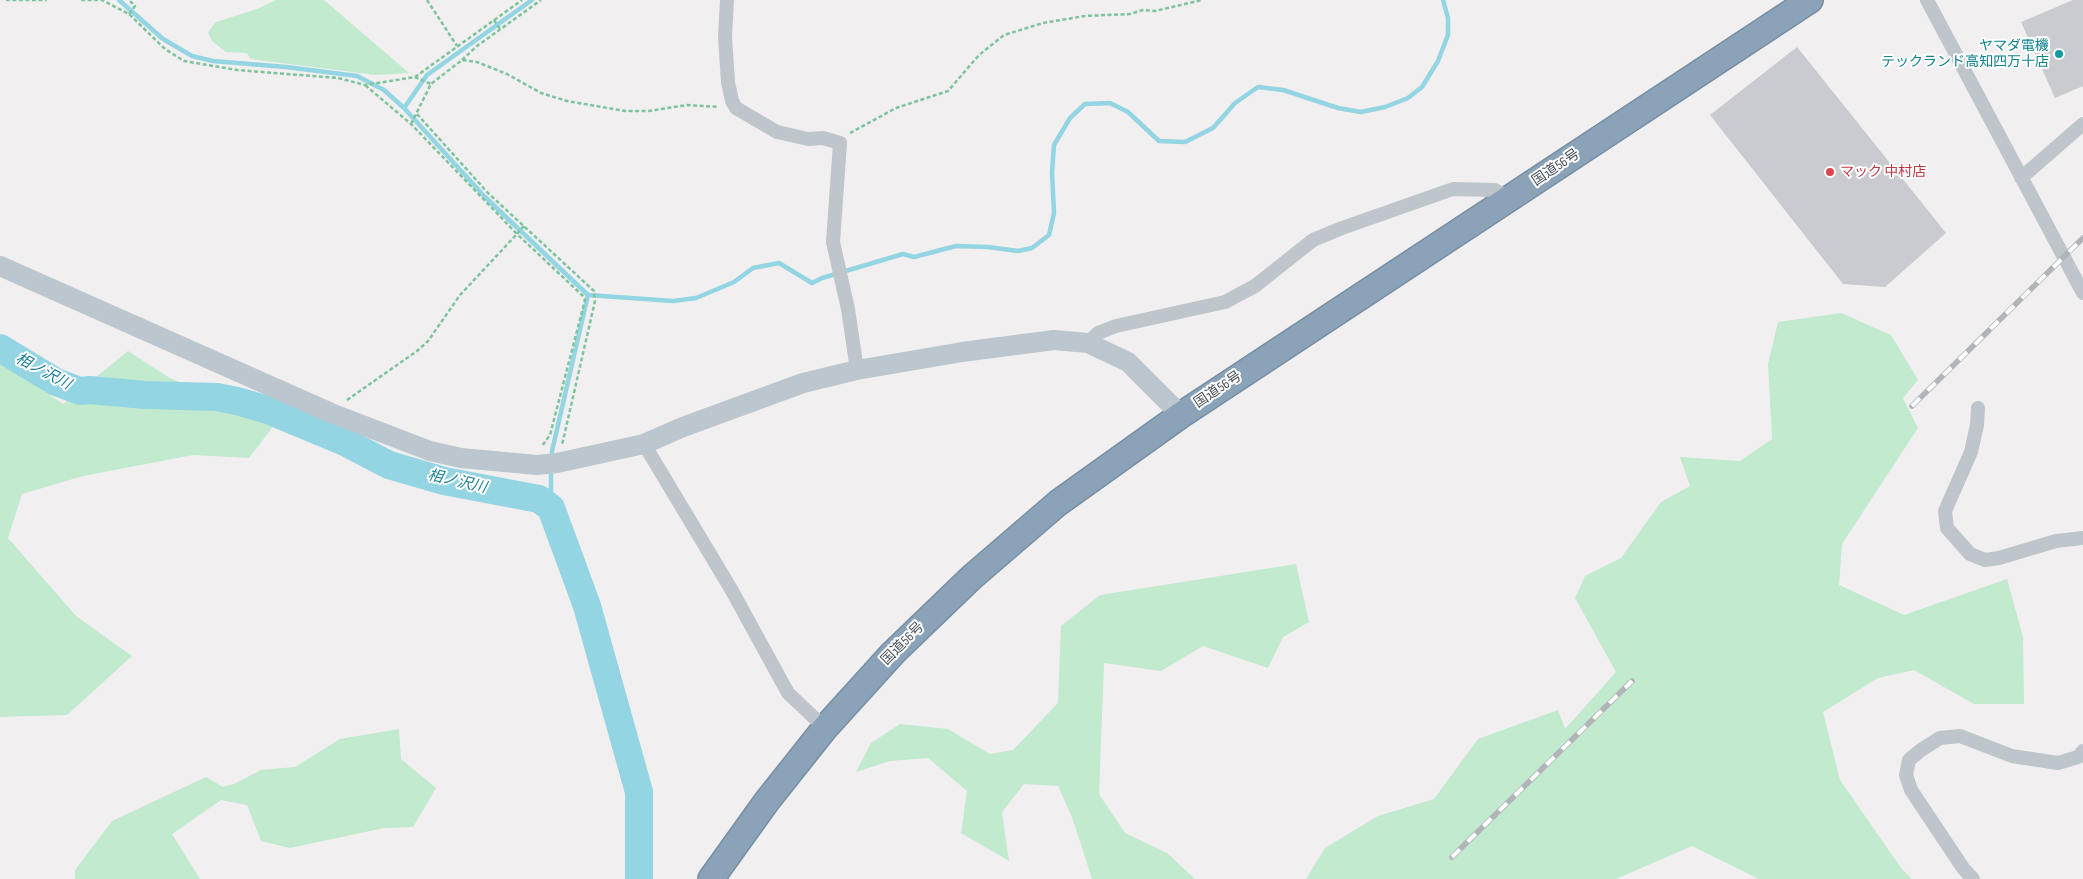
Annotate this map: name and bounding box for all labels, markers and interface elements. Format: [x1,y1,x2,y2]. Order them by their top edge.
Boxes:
place label: ヤマダ電機 テックランド高知四万十店 [1881,38,2049,70]
marker: ヤマダ電機 テックランド高知四万十店 [2053,48,2065,60]
street label: 国道56号 [1529,146,1583,190]
place label: マック 中村店 [1840,164,1926,180]
marker: マック 中村店 [1824,166,1836,178]
water label: 相ノ沢川 [12,350,74,394]
street label: 国道56号 [1191,368,1245,412]
water label: 相ノ沢川 [426,466,488,498]
street label: 国道56号 [878,619,928,669]

